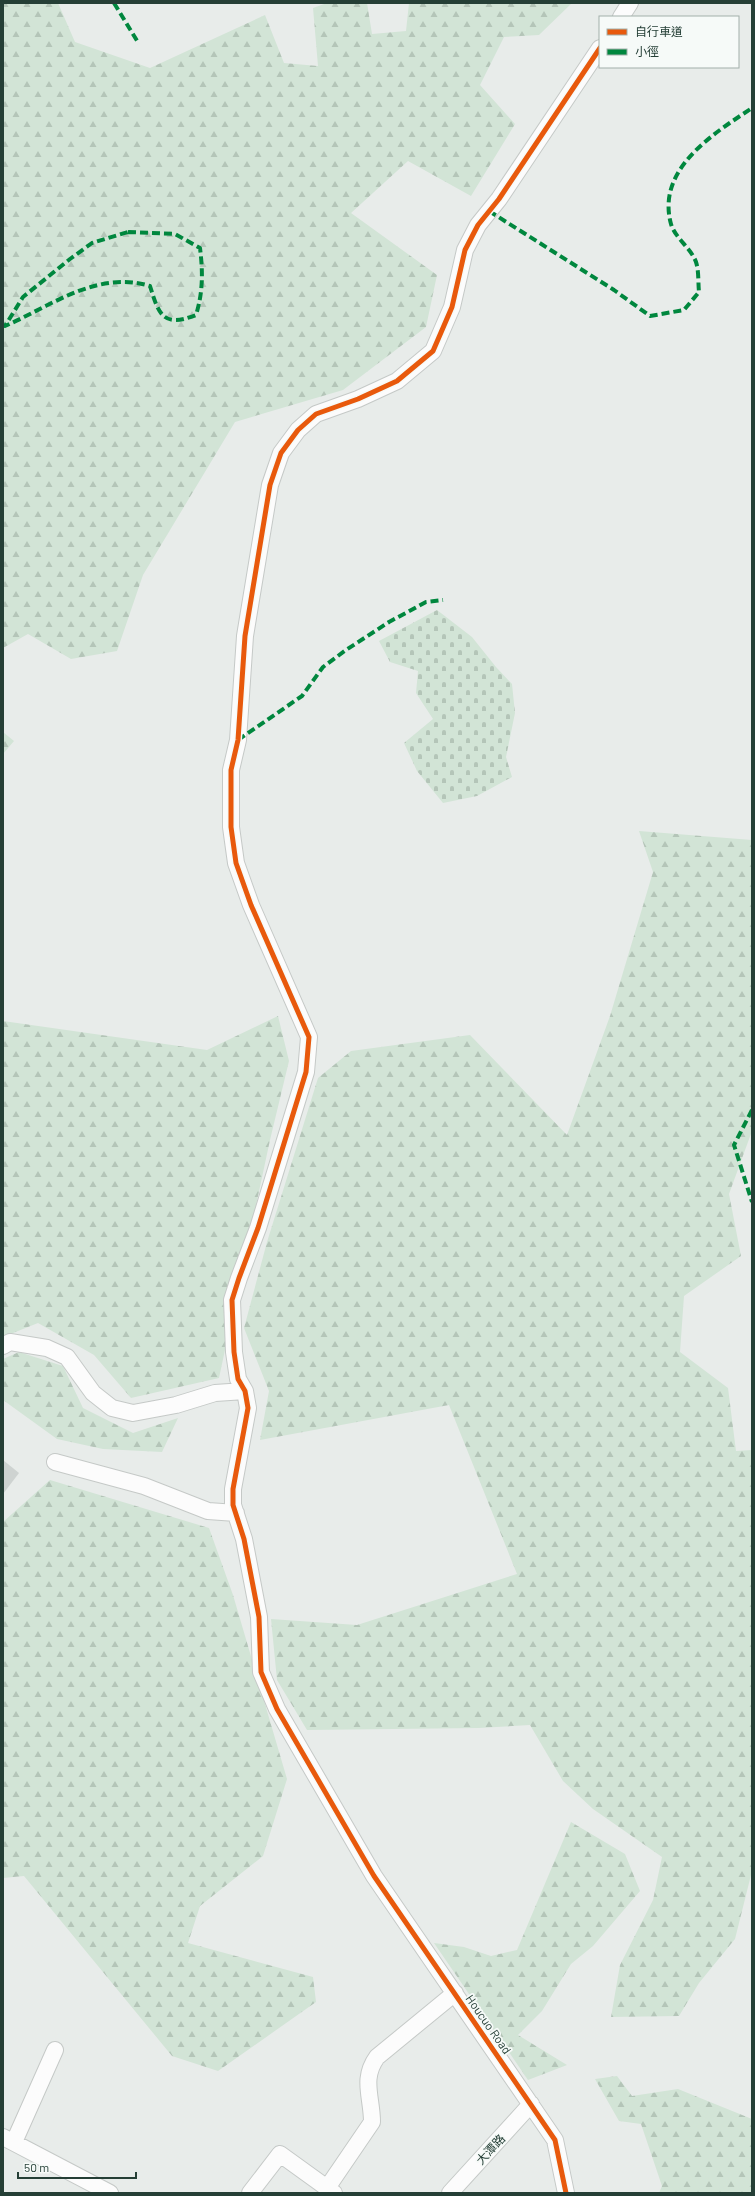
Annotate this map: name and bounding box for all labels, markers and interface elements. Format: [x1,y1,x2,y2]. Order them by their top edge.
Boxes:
legend [599,16,739,68]
text: 自行車道 [635,24,683,38]
text: 小徑 [635,44,659,58]
street label: Houcuo Road [463,1992,515,2056]
street label: 大潭路 [473,2131,507,2167]
scale bar [18,2154,136,2180]
text: 50 m [24,2160,49,2174]

